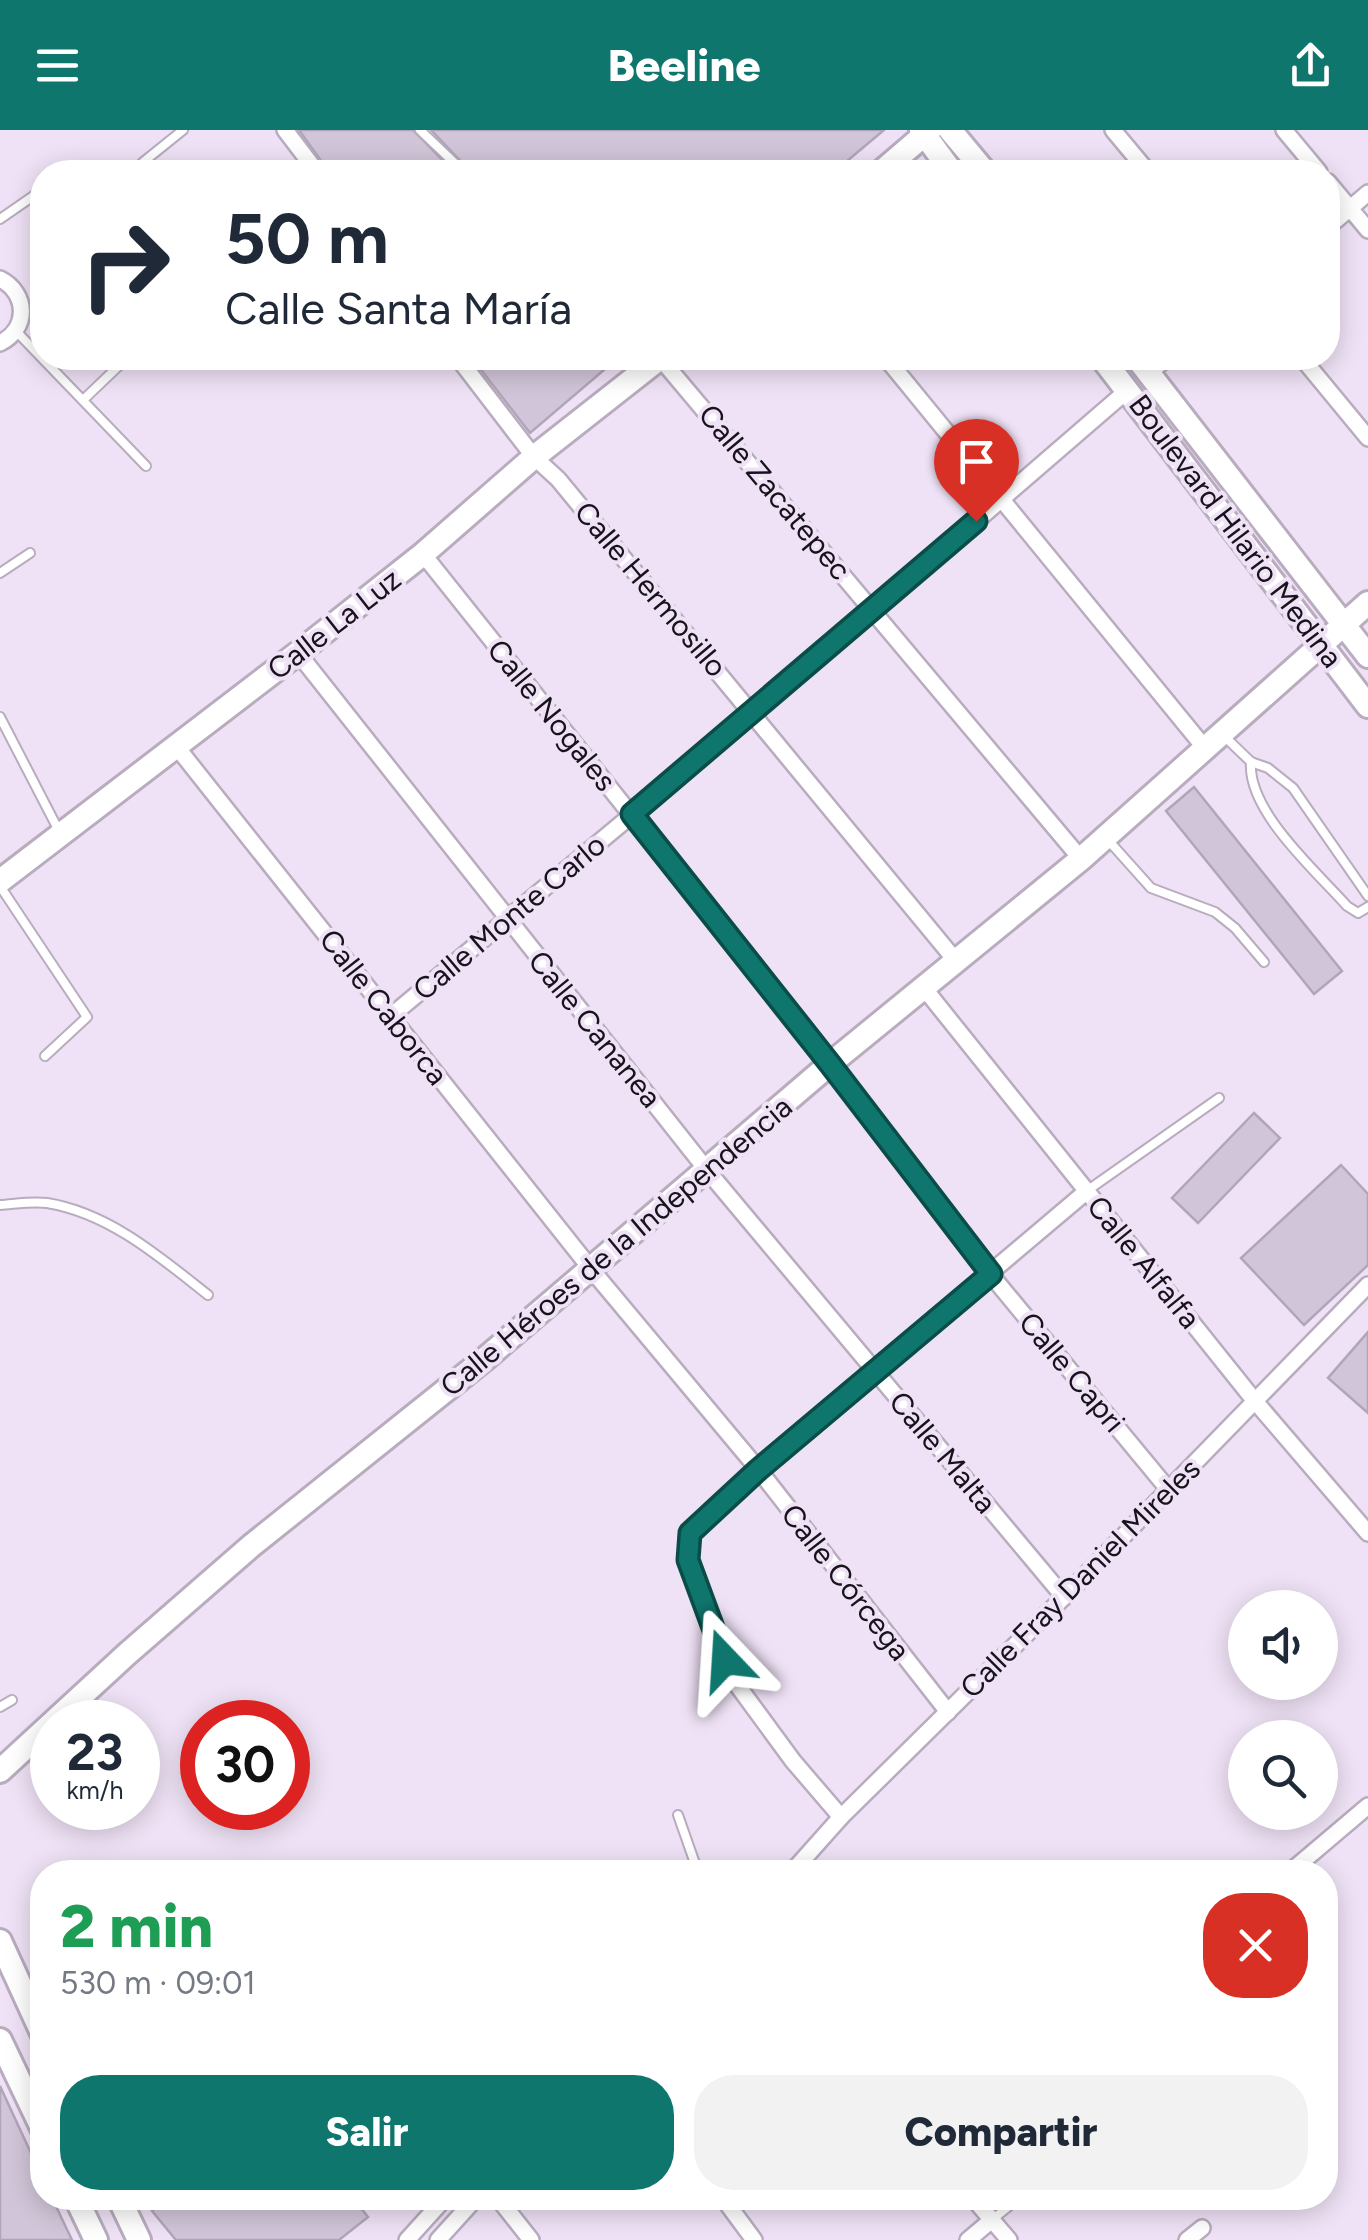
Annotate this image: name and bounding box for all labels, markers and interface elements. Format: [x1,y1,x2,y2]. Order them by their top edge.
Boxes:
icon: menu [30,38,85,93]
text: Beeline [607,38,761,92]
icon: share [1283,38,1338,93]
text: 50 m [225,196,389,281]
icon: right [60,200,190,330]
text: Calle Santa María [225,281,572,335]
street label: Boulevard Hilario Medina [1121,387,1351,675]
street label: Calle Zacatepec [691,397,859,587]
pin [934,419,1019,522]
icon: arrive [949,434,1004,489]
street label: Calle Hermosillo [567,494,735,684]
street label: Calle La Luz [260,560,408,688]
street label: Calle Nogales [480,632,624,798]
street label: Calle Monte Carlo [405,826,613,1008]
street label: Calle Caborca [312,922,456,1092]
street label: Calle Cananea [520,943,670,1115]
street label: Calle Héroes de la Independencia [433,1088,799,1404]
street label: Calle Alfalfa [1079,1188,1209,1336]
street label: Calle Capri [1011,1304,1133,1440]
street label: Calle Malta [881,1384,1005,1520]
street label: Calle Fray Daniel Mireles [952,1450,1208,1706]
street label: Calle Córcega [773,1496,919,1668]
map controls [1228,1590,1338,1830]
button: sound [1228,1590,1338,1700]
position arrow [673,1608,777,1712]
speed limit sign: 30 [180,1700,310,1830]
button: search [1228,1720,1338,1830]
text: 23 [67,1722,123,1783]
text: km/h [66,1775,124,1805]
text: 2 min [60,1890,213,1962]
button: close [1203,1893,1308,1998]
text: 530 m · 09:01 [60,1964,256,2002]
button: Salir [60,2075,674,2190]
button: Compartir [694,2075,1308,2190]

